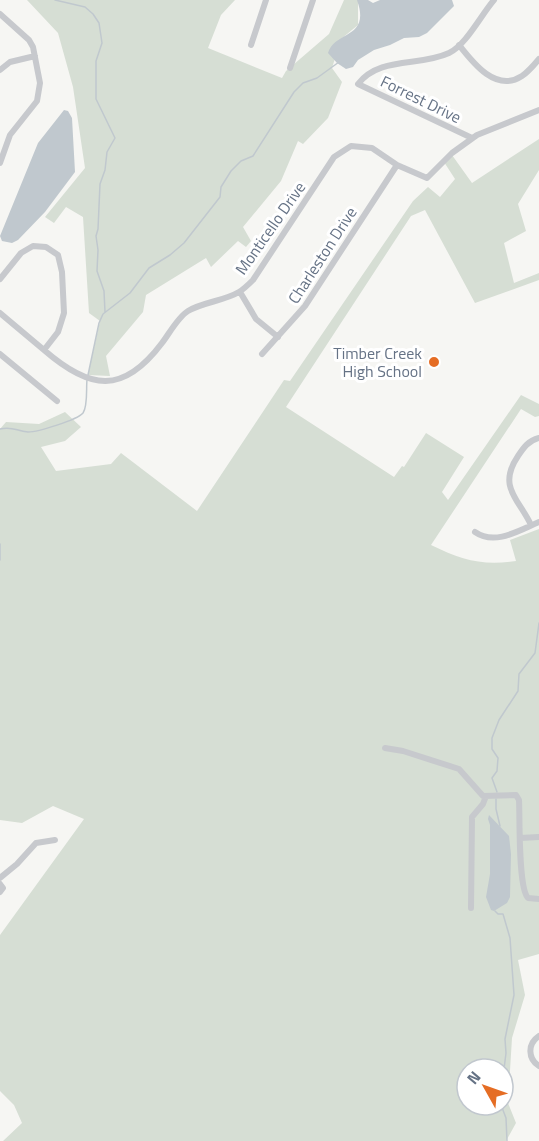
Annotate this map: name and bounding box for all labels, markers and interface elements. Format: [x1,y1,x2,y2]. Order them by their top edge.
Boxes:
street label: Forrest Drive [377,69,465,129]
street label: Monticello Drive [229,177,311,279]
street label: Charleston Drive [282,202,362,308]
place label: Timber Creek High School [333,341,422,383]
marker: Timber Creek High School [427,355,441,369]
north arrow [455,1057,515,1117]
text: N [461,1065,486,1089]

